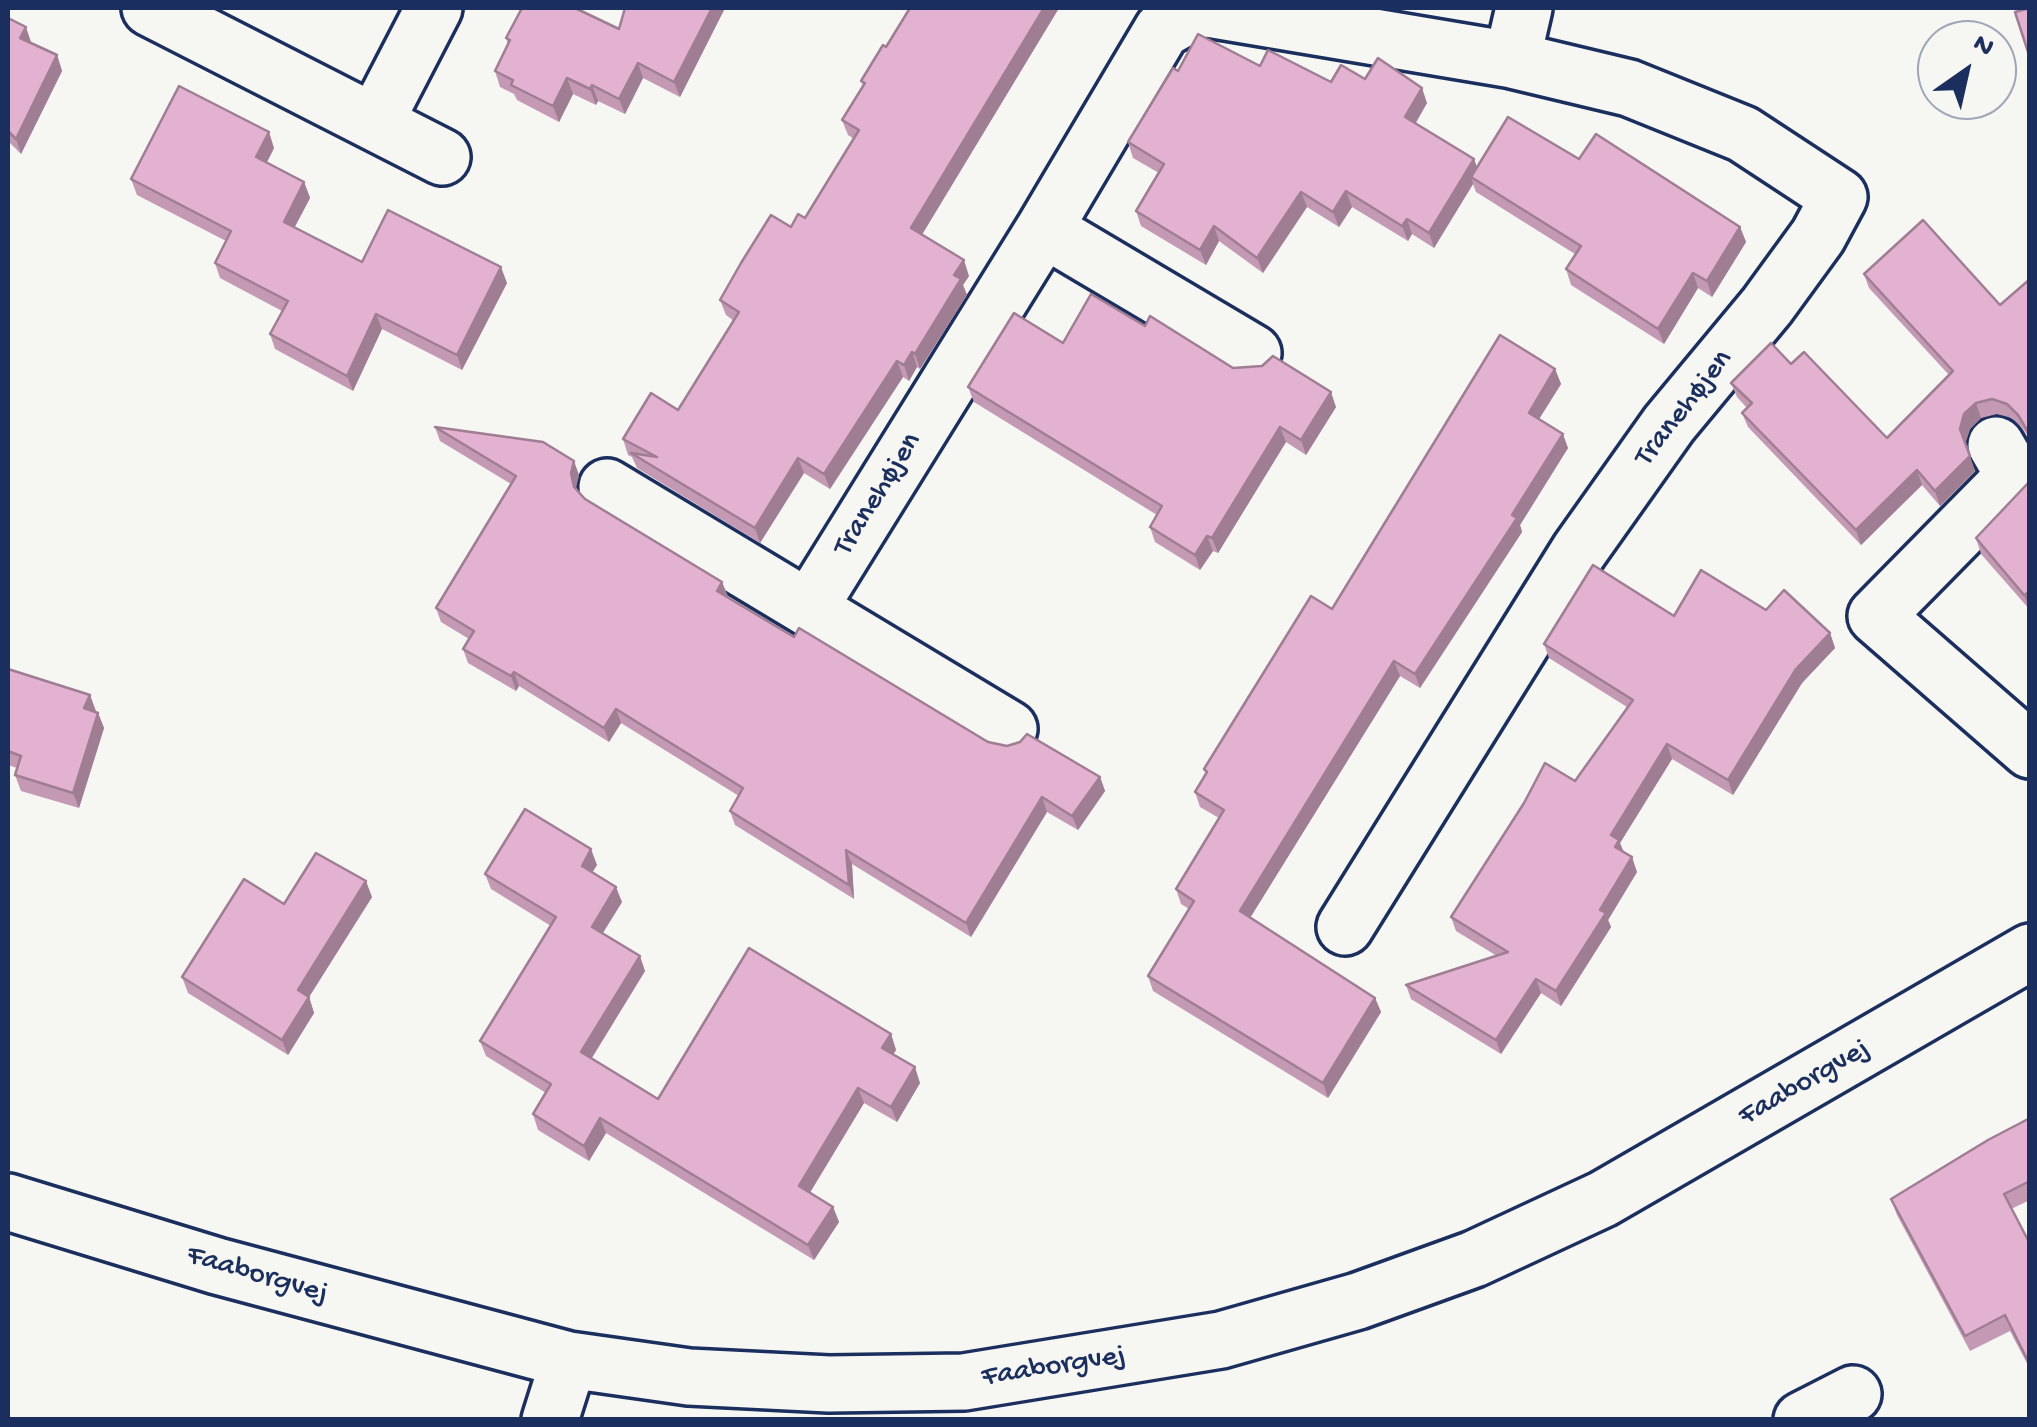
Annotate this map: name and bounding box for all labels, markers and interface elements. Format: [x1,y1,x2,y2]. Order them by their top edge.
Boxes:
north arrow [1917,20,2017,120]
text: N [1966,28,2000,65]
street label: Tranehøjen [1628,343,1742,475]
street label: Tranehøjen [827,427,931,563]
street label: Faaborgvej [1733,1032,1877,1136]
street label: Faaborgvej [182,1239,332,1313]
street label: Faaborgvej [979,1339,1129,1397]

